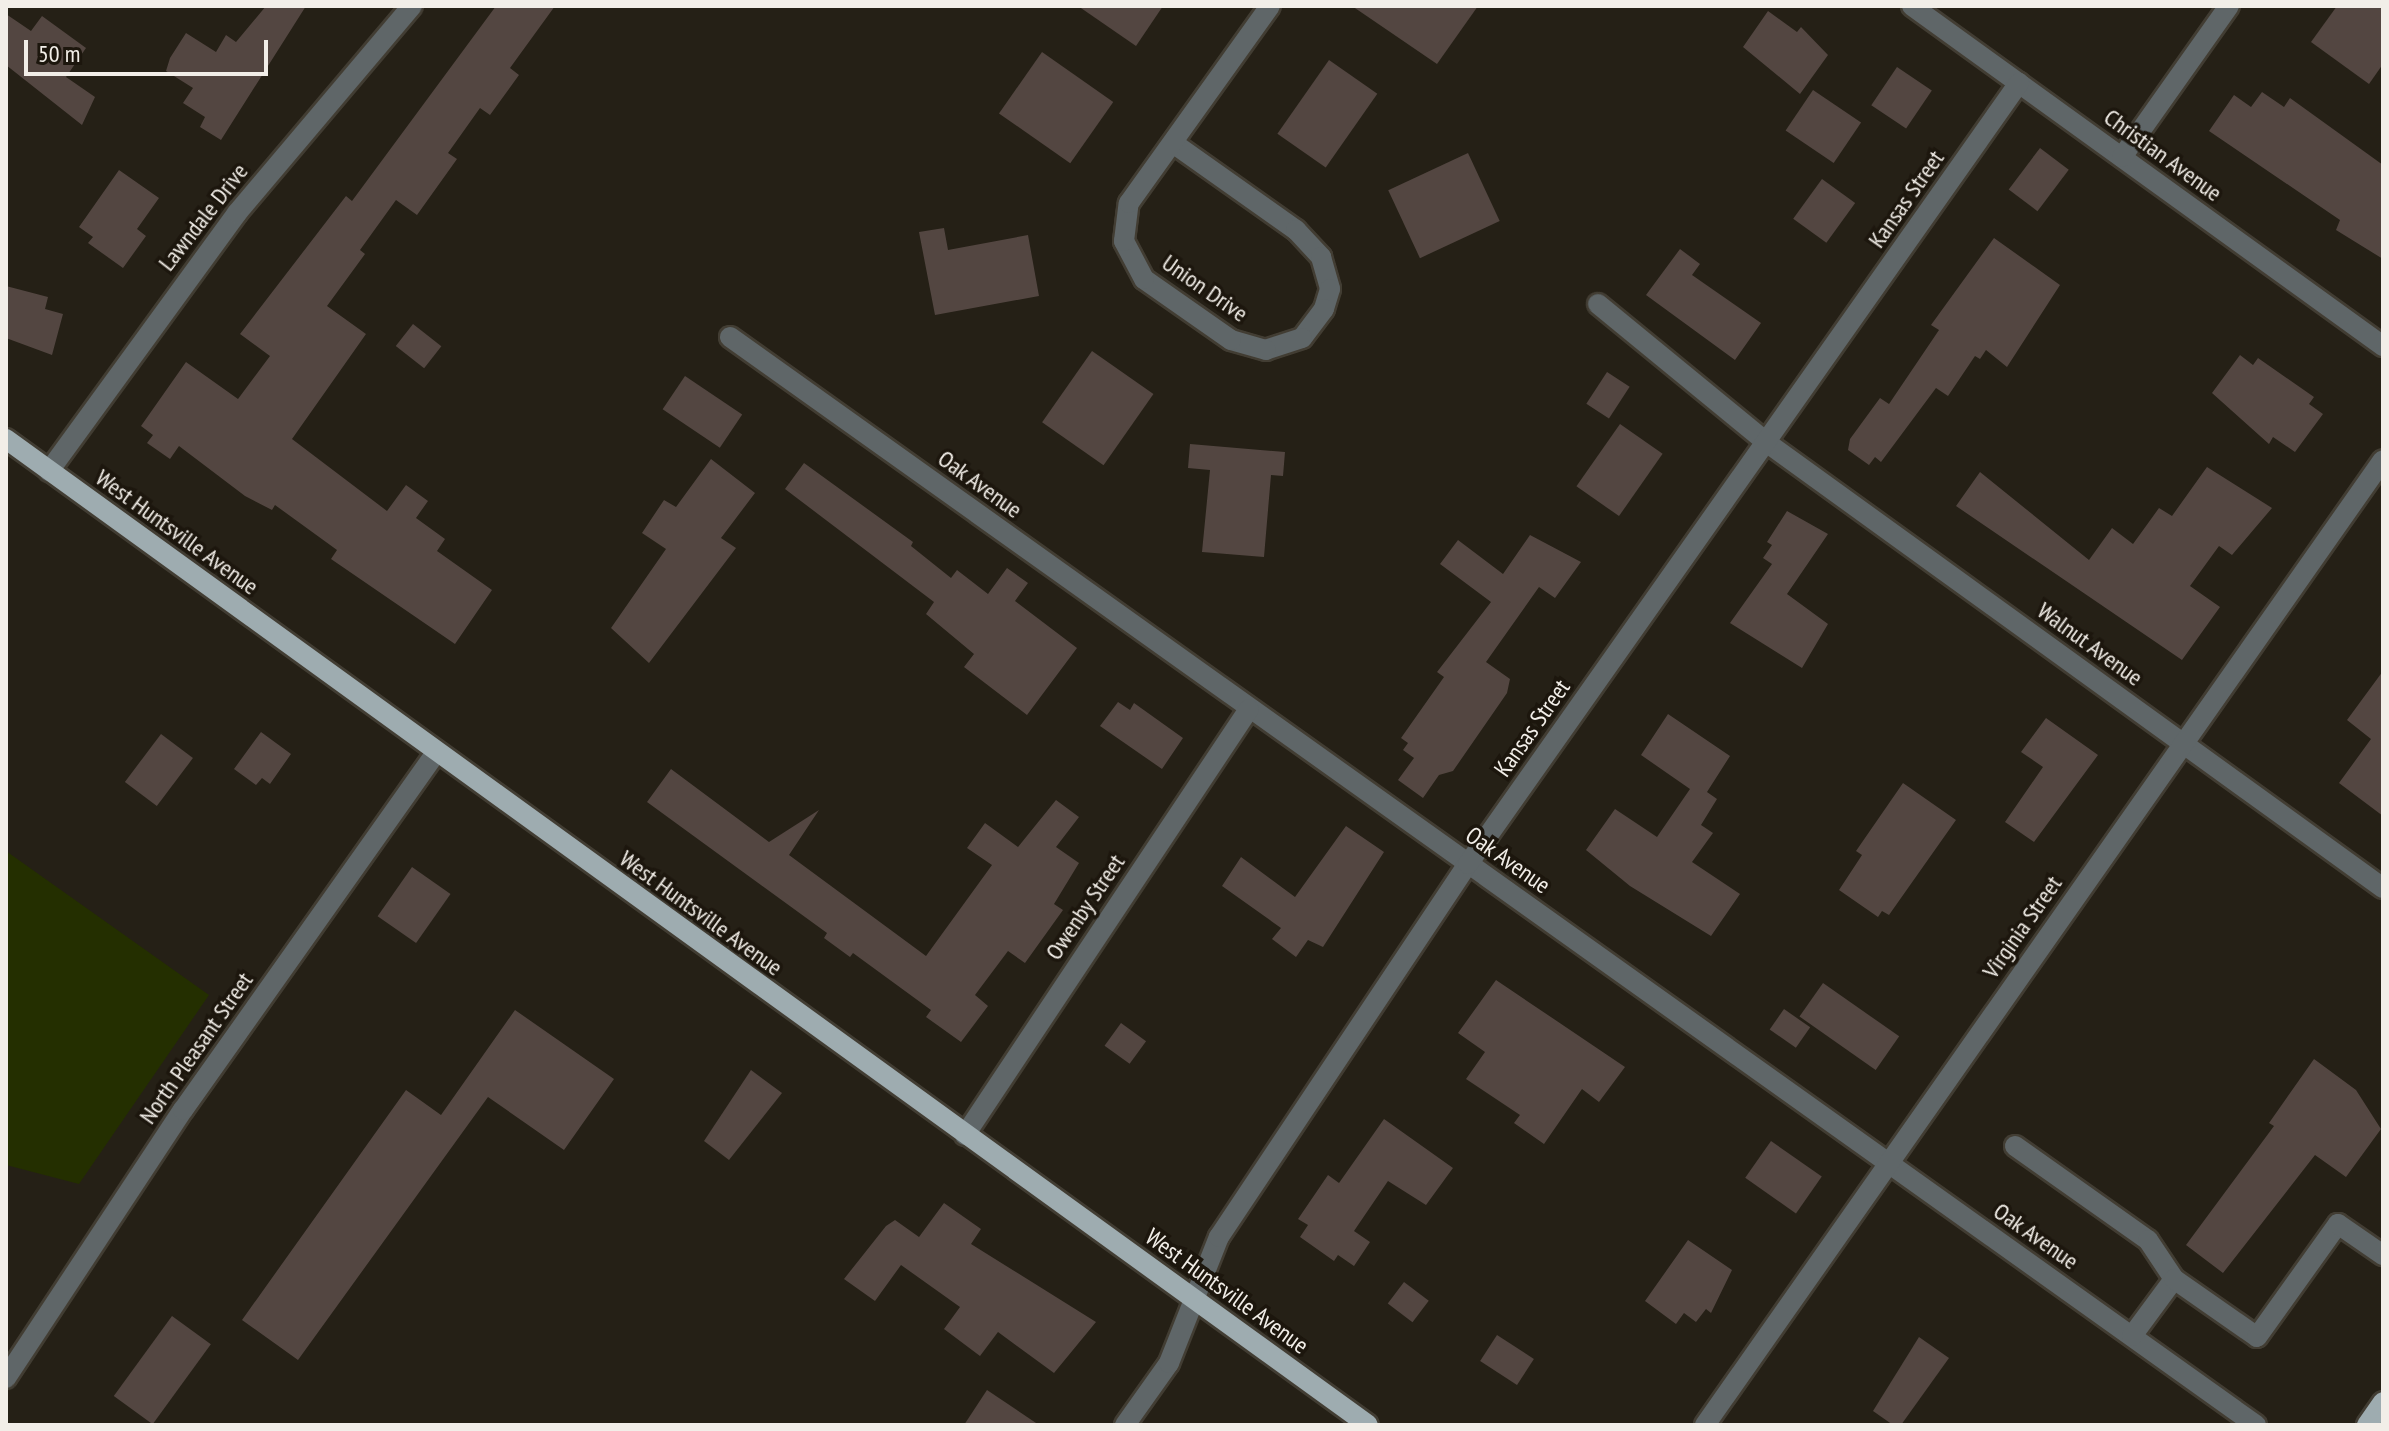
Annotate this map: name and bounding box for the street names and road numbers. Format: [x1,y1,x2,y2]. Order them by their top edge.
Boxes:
street label: Christian Avenue [2098,102,2228,208]
street label: Kansas Street [1862,145,1950,253]
street label: Lawndale Drive [152,158,254,276]
street label: Union Drive [1157,248,1253,328]
street label: Oak Avenue [932,444,1028,524]
street label: West Huntsville Avenue [90,463,264,601]
street label: Walnut Avenue [2031,596,2149,692]
street label: Kansas Street [1488,674,1576,782]
street label: Oak Avenue [1460,820,1556,900]
street label: West Huntsville Avenue [614,844,788,982]
street label: Owenby Street [1039,849,1131,965]
street label: Virginia Street [1976,870,2068,984]
street label: North Pleasant Street [133,967,259,1129]
street label: Oak Avenue [1988,1196,2084,1276]
street label: West Huntsville Avenue [1140,1222,1314,1360]

